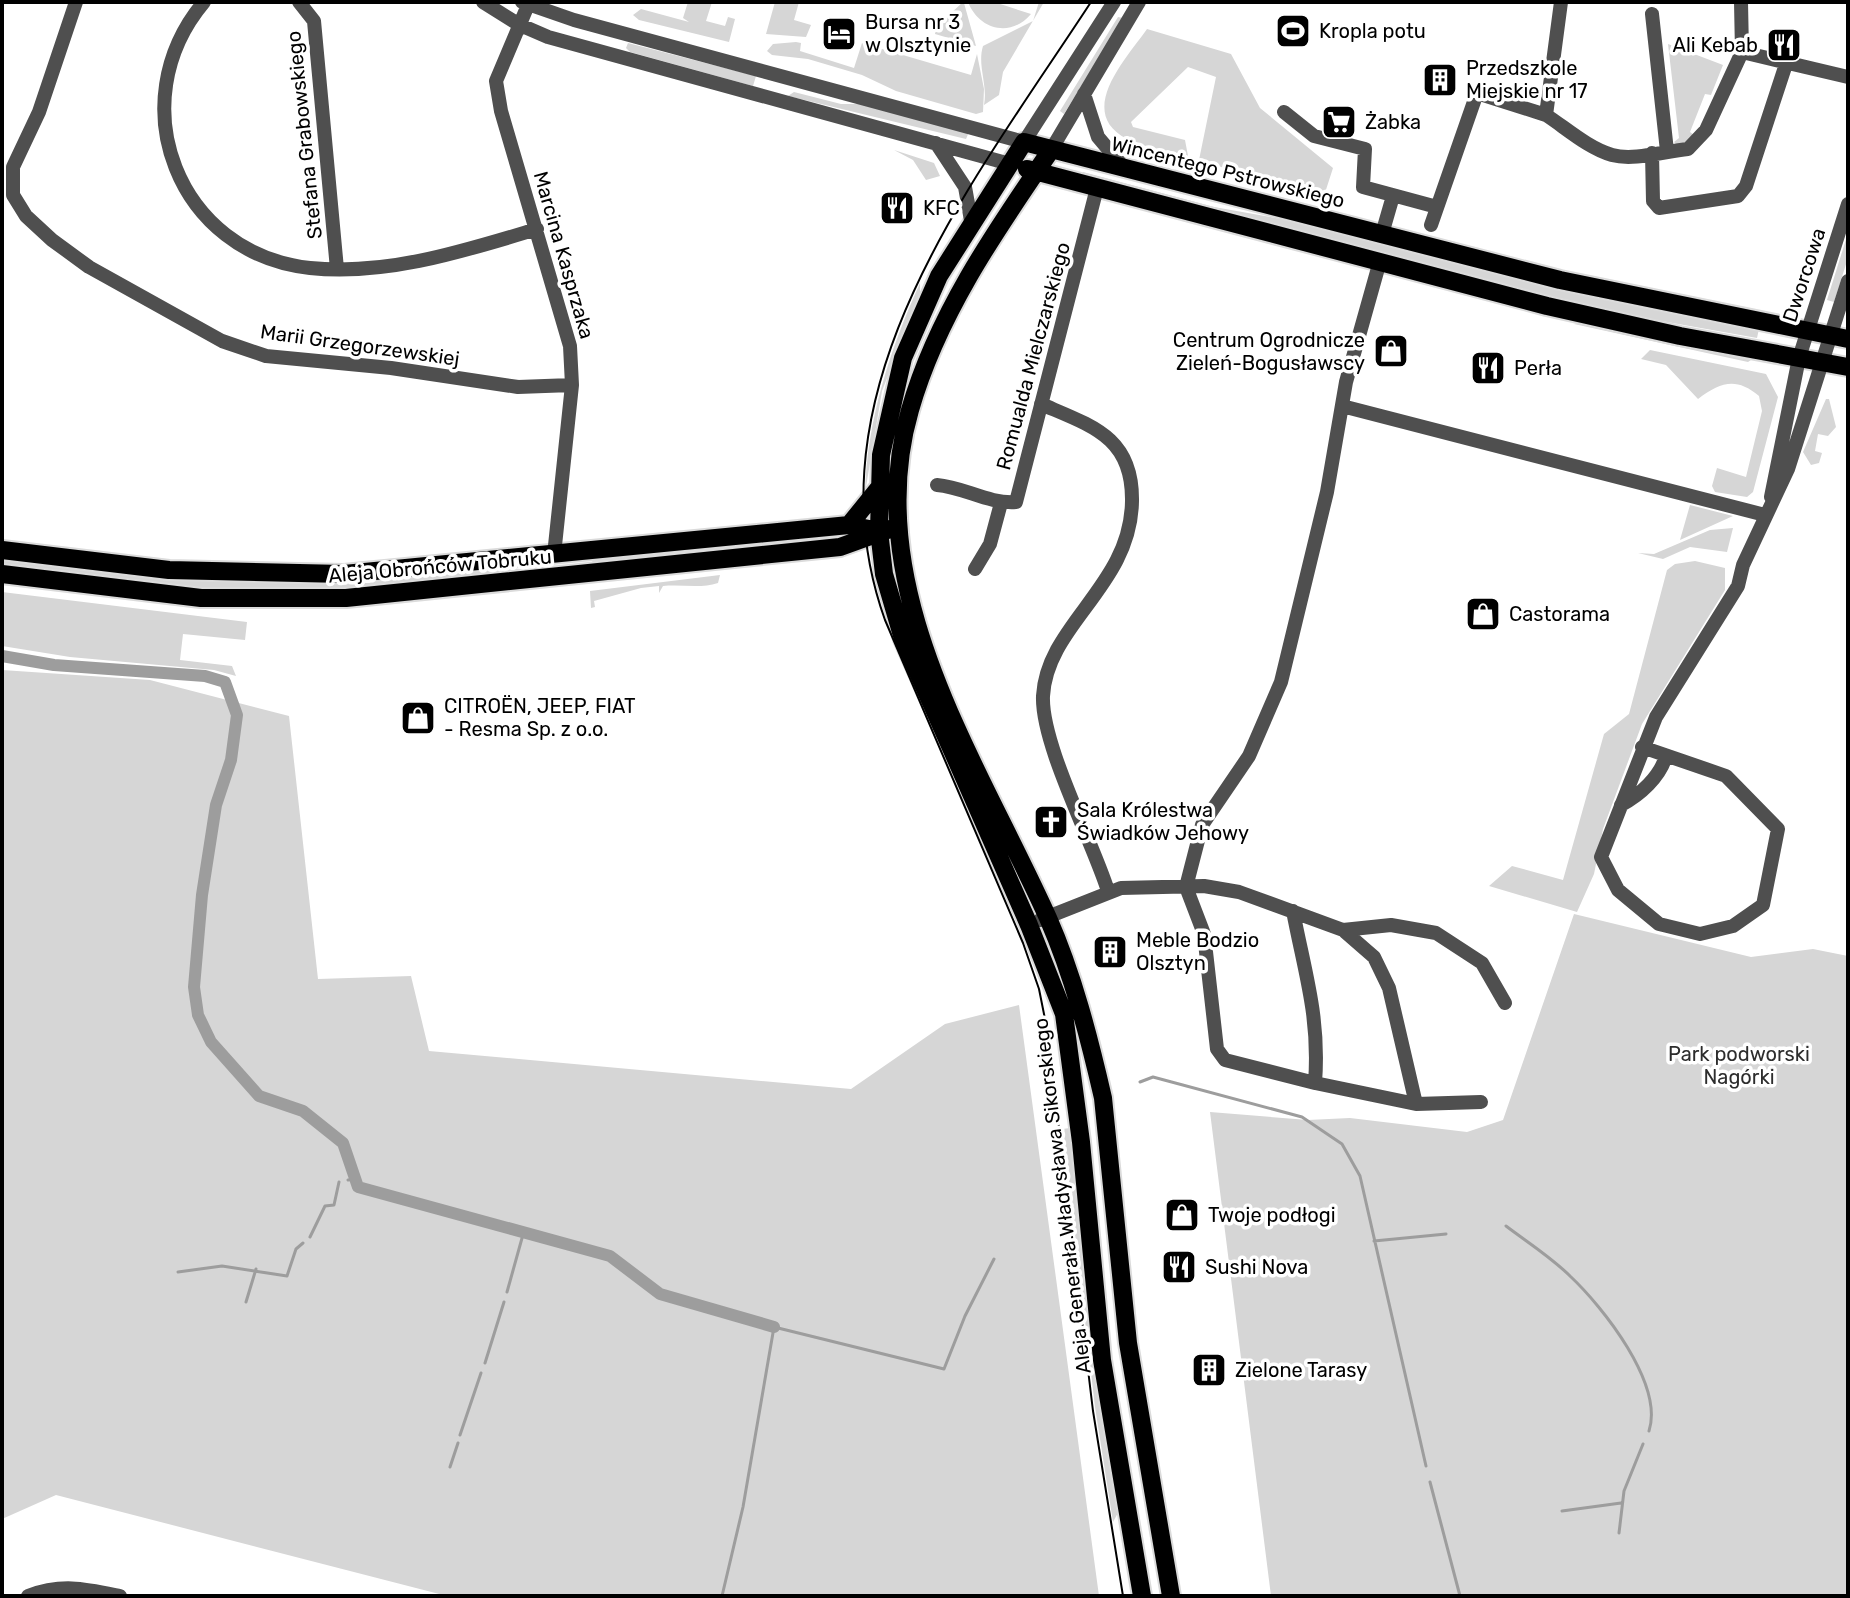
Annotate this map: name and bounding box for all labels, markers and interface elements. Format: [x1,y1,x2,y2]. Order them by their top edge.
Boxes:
place label: Bursa nr 3 w Olsztynie [865,10,971,57]
sports icon: Kropla potu [1274,12,1312,50]
hotel icon: Bursa nr 3 w Olsztynie [820,15,858,53]
place label: Kropla potu [1319,19,1426,43]
restaurant icon: Ali Kebab [1765,26,1803,64]
street label: Stefana Grabowskiego [281,30,327,240]
place label: Ali Kebab [1673,33,1758,57]
place label: Przedszkole Miejskie nr 17 [1466,56,1587,103]
building icon: Przedszkole Miejskie nr 17 [1421,61,1459,99]
supermarket icon: Żabka [1320,103,1358,141]
place label: Żabka [1365,110,1421,134]
street label: Wincentego Pstrowskiego [1109,131,1347,213]
street label: Marcina Kasprzaka [529,168,599,342]
restaurant icon: KFC [878,189,916,227]
place label: KFC [923,196,960,220]
street label: Dworcowa [1778,225,1830,325]
street label: Romualda Mielczarskiego [991,240,1075,472]
street label: Marii Grzegorzewskiej [259,319,461,371]
place label: Centrum Ogrodnicze Zieleń-Bogusławscy [1173,328,1365,375]
shop icon: Centrum Ogrodnicze Zieleń-Bogusławscy [1372,332,1410,370]
restaurant icon: Perła [1469,349,1507,387]
place label: Perła [1514,356,1562,380]
street label: Aleja Obrońców Tobruku [327,544,553,588]
shop icon: Castorama [1464,595,1502,633]
place label: Castorama [1509,602,1610,626]
place label: CITROËN, JEEP, FIAT - Resma Sp. z o.o. [444,694,636,741]
shop icon: CITROËN, JEEP, FIAT - Resma Sp. z o.o. [399,699,437,737]
place label: Sala Królestwa Świadków Jehowy [1077,798,1249,845]
church icon: Sala Królestwa Świadków Jehowy [1032,803,1070,841]
place label: Meble Bodzio Olsztyn [1136,928,1259,975]
building icon: Meble Bodzio Olsztyn [1091,933,1129,971]
street label: Aleja Generała Władysława Sikorskiego [1028,1017,1096,1375]
park label: Park podworski Nagórki [1668,1042,1810,1089]
shop icon: Twoje podłogi [1163,1196,1201,1234]
place label: Twoje podłogi [1208,1203,1336,1227]
restaurant icon: Sushi Nova [1160,1248,1198,1286]
place label: Sushi Nova [1205,1255,1308,1279]
building icon: Zielone Tarasy [1190,1351,1228,1389]
place label: Zielone Tarasy [1235,1358,1367,1382]

